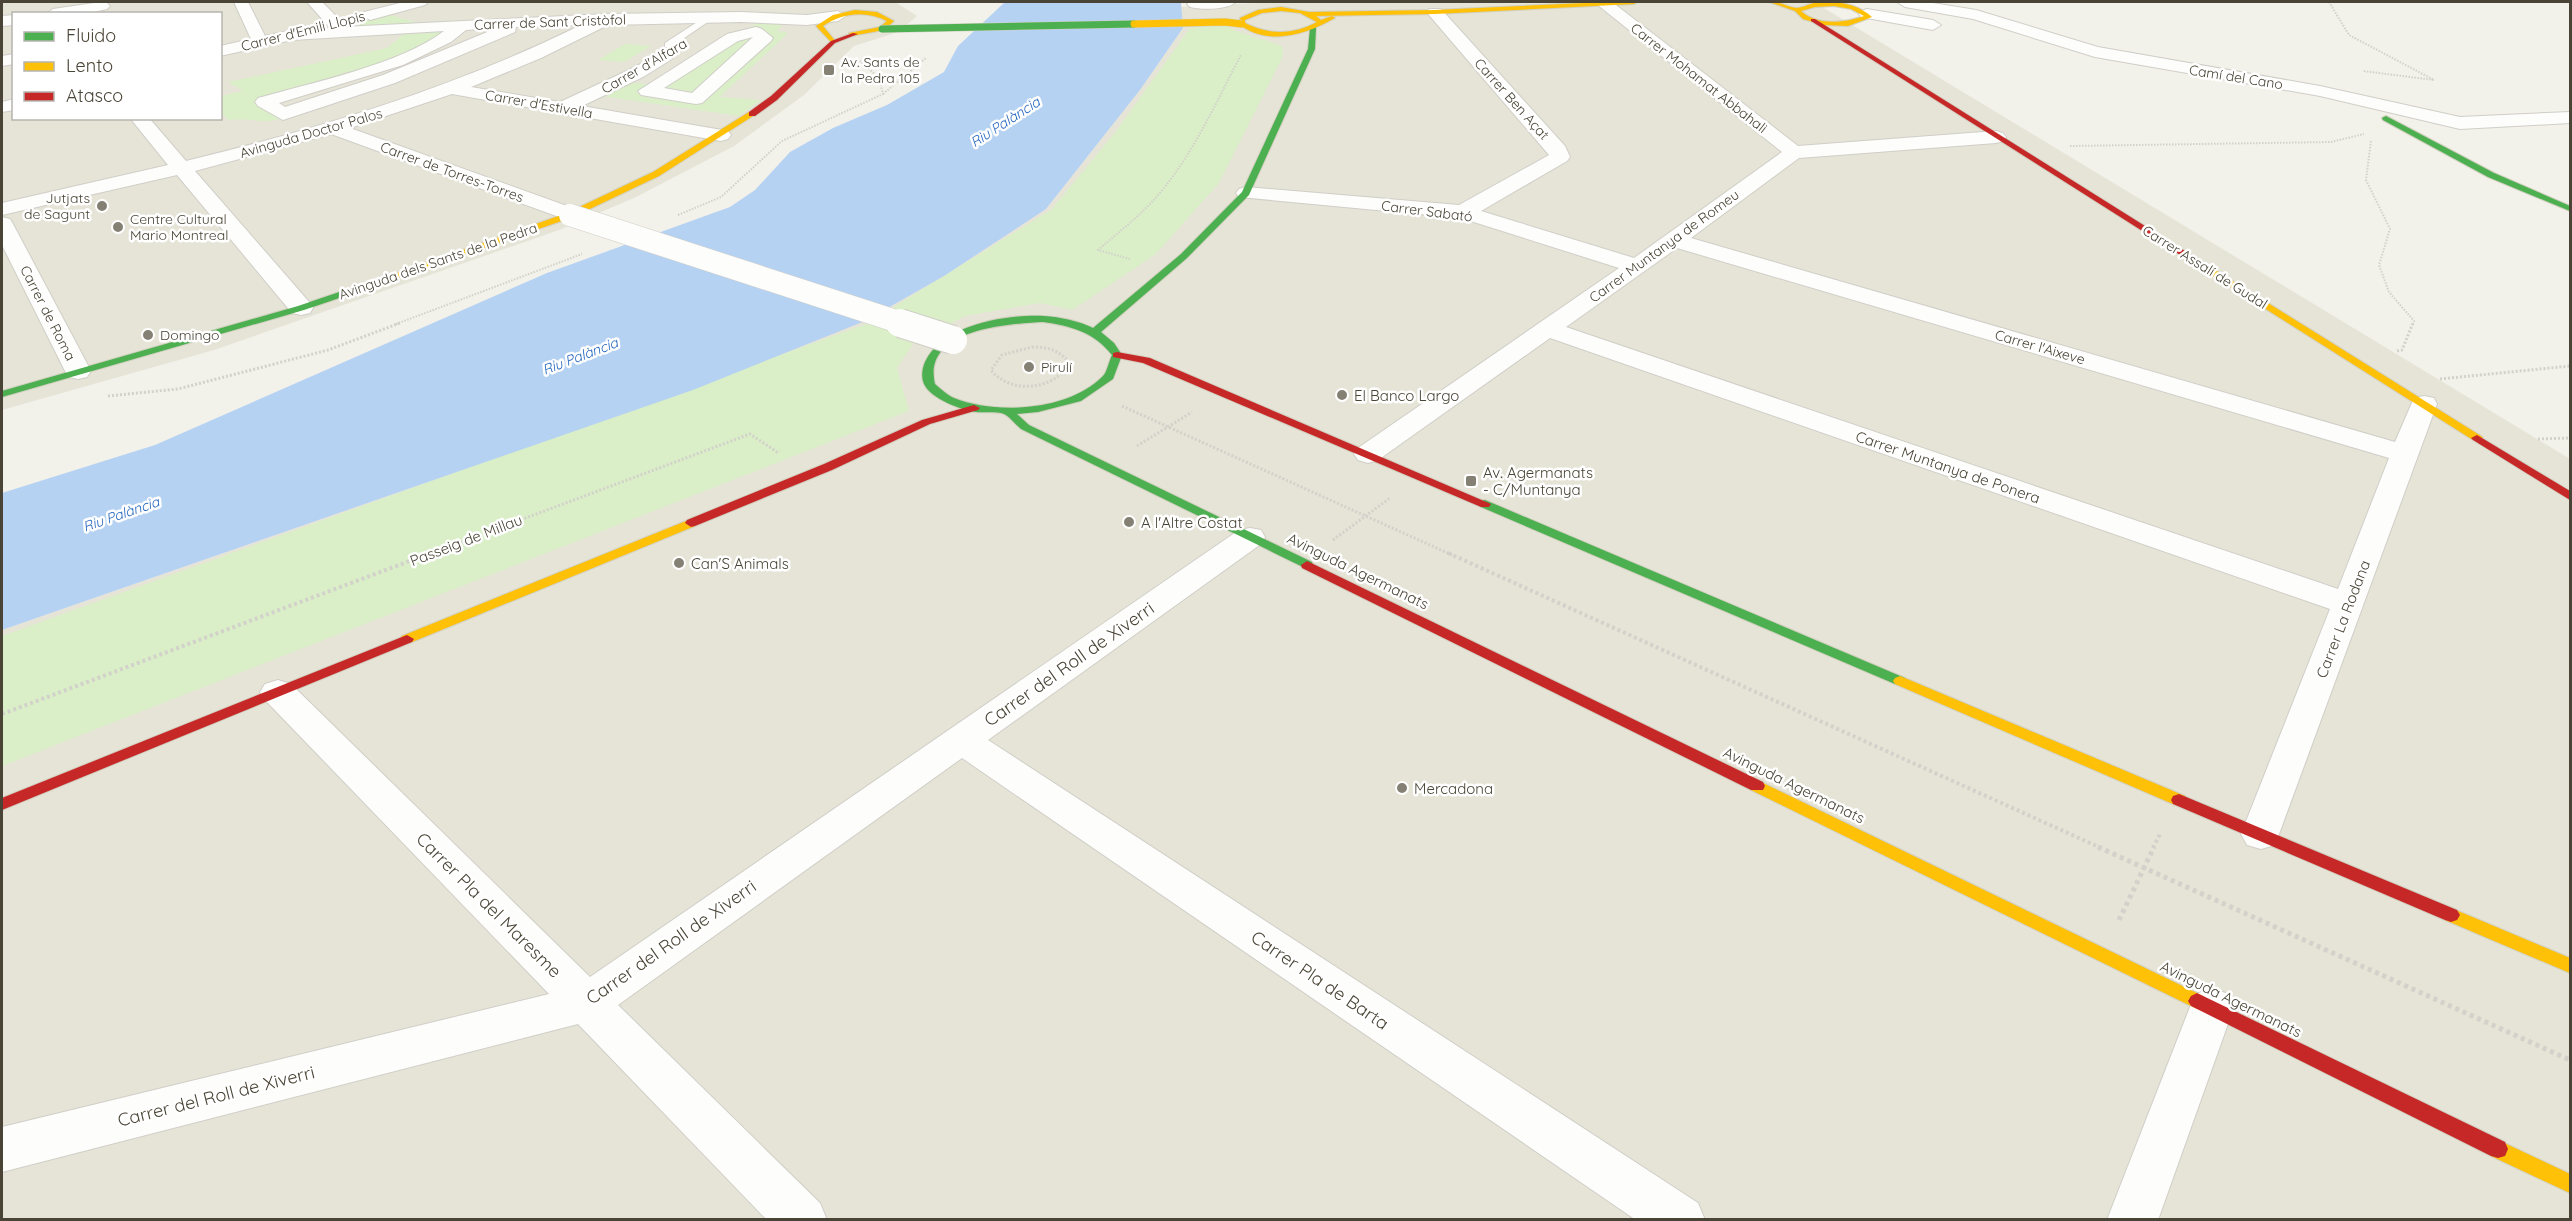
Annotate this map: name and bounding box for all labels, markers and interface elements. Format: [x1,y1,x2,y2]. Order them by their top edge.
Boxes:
street label: Carrer d'Emili Llopis [239,7,367,55]
street label: Carrer de Sant Cristòfol [474,10,626,34]
legend [12,12,222,120]
street label: Carrer Mohamat Abbahali [1627,19,1771,137]
text: Fluido [66,24,116,47]
street label: Carrer d'Alfara [598,34,690,98]
place label: Av. Sants de la Pedra 105 [841,53,920,87]
text: Lento [66,54,113,77]
street label: Carrer Ben Açat [1471,54,1554,144]
street label: Camí del Cano [2188,61,2284,93]
marker: Av. Sants de la Pedra 105 [822,63,836,77]
text: Atasco [66,84,123,107]
street label: Carrer d'Estivella [484,86,594,122]
water label: Riu Palància [967,92,1044,151]
street label: Avinguda Doctor Palos [238,104,384,162]
street label: Carrer de Torres-Torres [378,138,526,206]
street label: Carrer Muntanya de Romeu [1585,186,1743,306]
place label: Jutjats de Sagunt [24,189,90,223]
street label: Carrer Sabató [1380,196,1474,226]
marker: Jutjats de Sagunt [95,199,109,213]
place label: Centre Cultural Mario Montreal [130,210,228,244]
street label: Avinguda dels Sants de la Pedra [337,219,539,303]
marker: Centre Cultural Mario Montreal [111,220,125,234]
street label: Carrer Assalí de Gudal [2139,221,2271,313]
street label: Carrer de Roma [16,262,80,364]
place label: Domingo [160,326,219,344]
street label: Carrer l'Aixeve [1993,326,2087,368]
marker: Domingo [141,328,155,342]
water label: Riu Palància [540,333,622,379]
place label: Pirulí [1041,358,1072,376]
marker: Pirulí [1022,360,1036,374]
place label: El Banco Largo [1354,386,1459,405]
marker: El Banco Largo [1335,388,1349,402]
street label: Carrer Muntanya de Ponera [1853,426,2043,508]
place label: Av. Agermanats - C/Muntanya [1483,463,1593,499]
marker: Av. Agermanats - C/Muntanya [1464,474,1478,488]
water label: Riu Palància [81,492,163,535]
street label: Passeig de Millau [407,510,525,570]
place label: A l'Altre Costat [1141,513,1243,532]
marker: A l'Altre Costat [1122,515,1136,529]
street label: Avinguda Agermanats [1284,528,1432,614]
place label: Can'S Animals [691,554,789,573]
marker: Can'S Animals [672,556,686,570]
street label: Carrer La Rodana [2312,557,2374,681]
street label: Carrer del Roll de Xiverri [980,597,1158,731]
street label: Avinguda Agermanats [1720,742,1868,828]
place label: Mercadona [1414,779,1493,798]
marker: Mercadona [1395,781,1409,795]
street label: Carrer Pla del Maresme [411,827,567,983]
street label: Carrer del Roll de Xiverri [582,875,760,1009]
street label: Carrer Pla de Barta [1247,925,1393,1035]
street label: Avinguda Agermanats [2157,956,2305,1042]
street label: Carrer del Roll de Xiverri [115,1060,317,1132]

